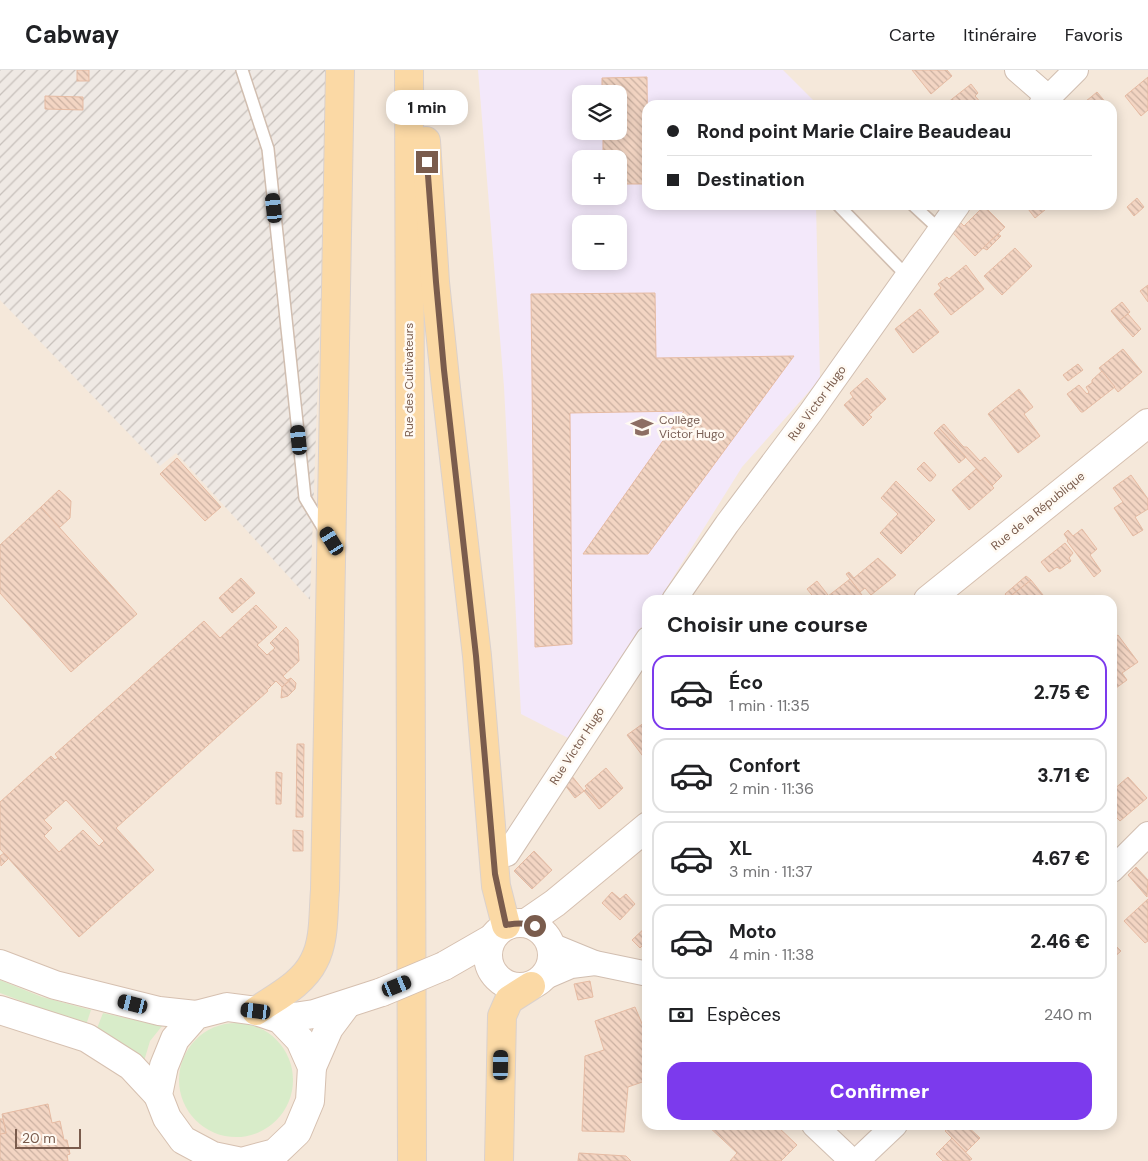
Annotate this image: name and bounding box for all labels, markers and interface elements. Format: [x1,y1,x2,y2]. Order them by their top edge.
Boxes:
text: Cabway [25,19,119,50]
text: Carte [889,23,935,47]
text: Itinéraire [963,23,1037,47]
text: Favoris [1065,23,1123,47]
map controls [572,85,627,270]
button: layers [572,85,627,140]
callout: 1 min [386,89,468,124]
text: 1 min [407,97,447,118]
text: Rond point Marie Claire Beaudeau [697,119,1011,144]
button: + [572,150,627,205]
route end [416,151,438,173]
text: Destination [697,167,805,192]
car [264,192,283,224]
button: − [572,215,627,270]
street label: Rue des Cultivateurs [401,323,417,437]
street label: Rue Victor Hugo [784,362,850,444]
place label: Collège Victor Hugo [659,412,725,442]
school or university icon: Collège Victor Hugo [629,414,655,440]
car [289,424,308,456]
street label: Rue de la République [988,468,1088,554]
car [317,524,346,558]
text: Choisir une course [667,610,868,639]
icon: car [669,670,714,715]
text: Éco [729,670,763,695]
text: 2.75 € [1034,680,1090,705]
text: 1 min · 11:35 [729,695,810,716]
street label: Rue Victor Hugo [546,704,608,788]
icon: car [669,753,714,798]
text: Confort [729,753,801,778]
text: 3.71 € [1037,763,1090,788]
text: 2 min · 11:36 [729,778,814,799]
icon: car [669,836,714,881]
text: XL [729,836,752,861]
text: 4.67 € [1032,846,1090,871]
text: 3 min · 11:37 [729,861,813,882]
route start [524,915,546,937]
icon: car [669,919,714,964]
text: Moto [729,919,777,944]
text: 2.46 € [1030,929,1090,954]
text: 4 min · 11:38 [729,944,814,965]
car [380,973,413,999]
car [116,993,149,1015]
icon: cash [667,1001,695,1029]
car [240,1002,271,1020]
text: Espèces [707,1002,781,1027]
text: 240 m [1044,1004,1092,1025]
car [493,1050,508,1080]
button: Confirmer [667,1062,1092,1120]
scale bar [15,1126,81,1149]
text: 20 m [22,1129,56,1147]

